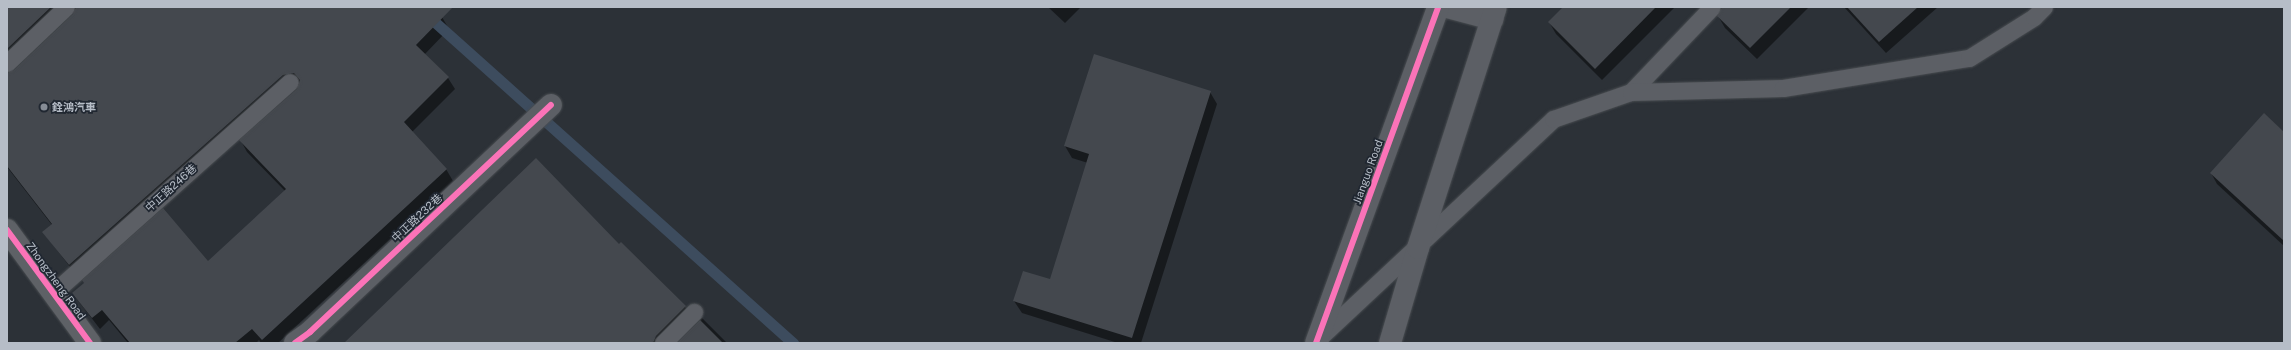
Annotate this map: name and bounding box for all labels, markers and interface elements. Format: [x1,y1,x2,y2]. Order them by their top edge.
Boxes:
place label: 銓鴻汽車 [52,100,96,114]
marker: 銓鴻汽車 [39,102,49,112]
street label: Jianguo Road [1350,138,1386,206]
street label: 中正路246巷 [143,162,199,214]
street label: 中正路232巷 [389,191,445,245]
street label: Zhongzheng Road [24,240,88,322]

